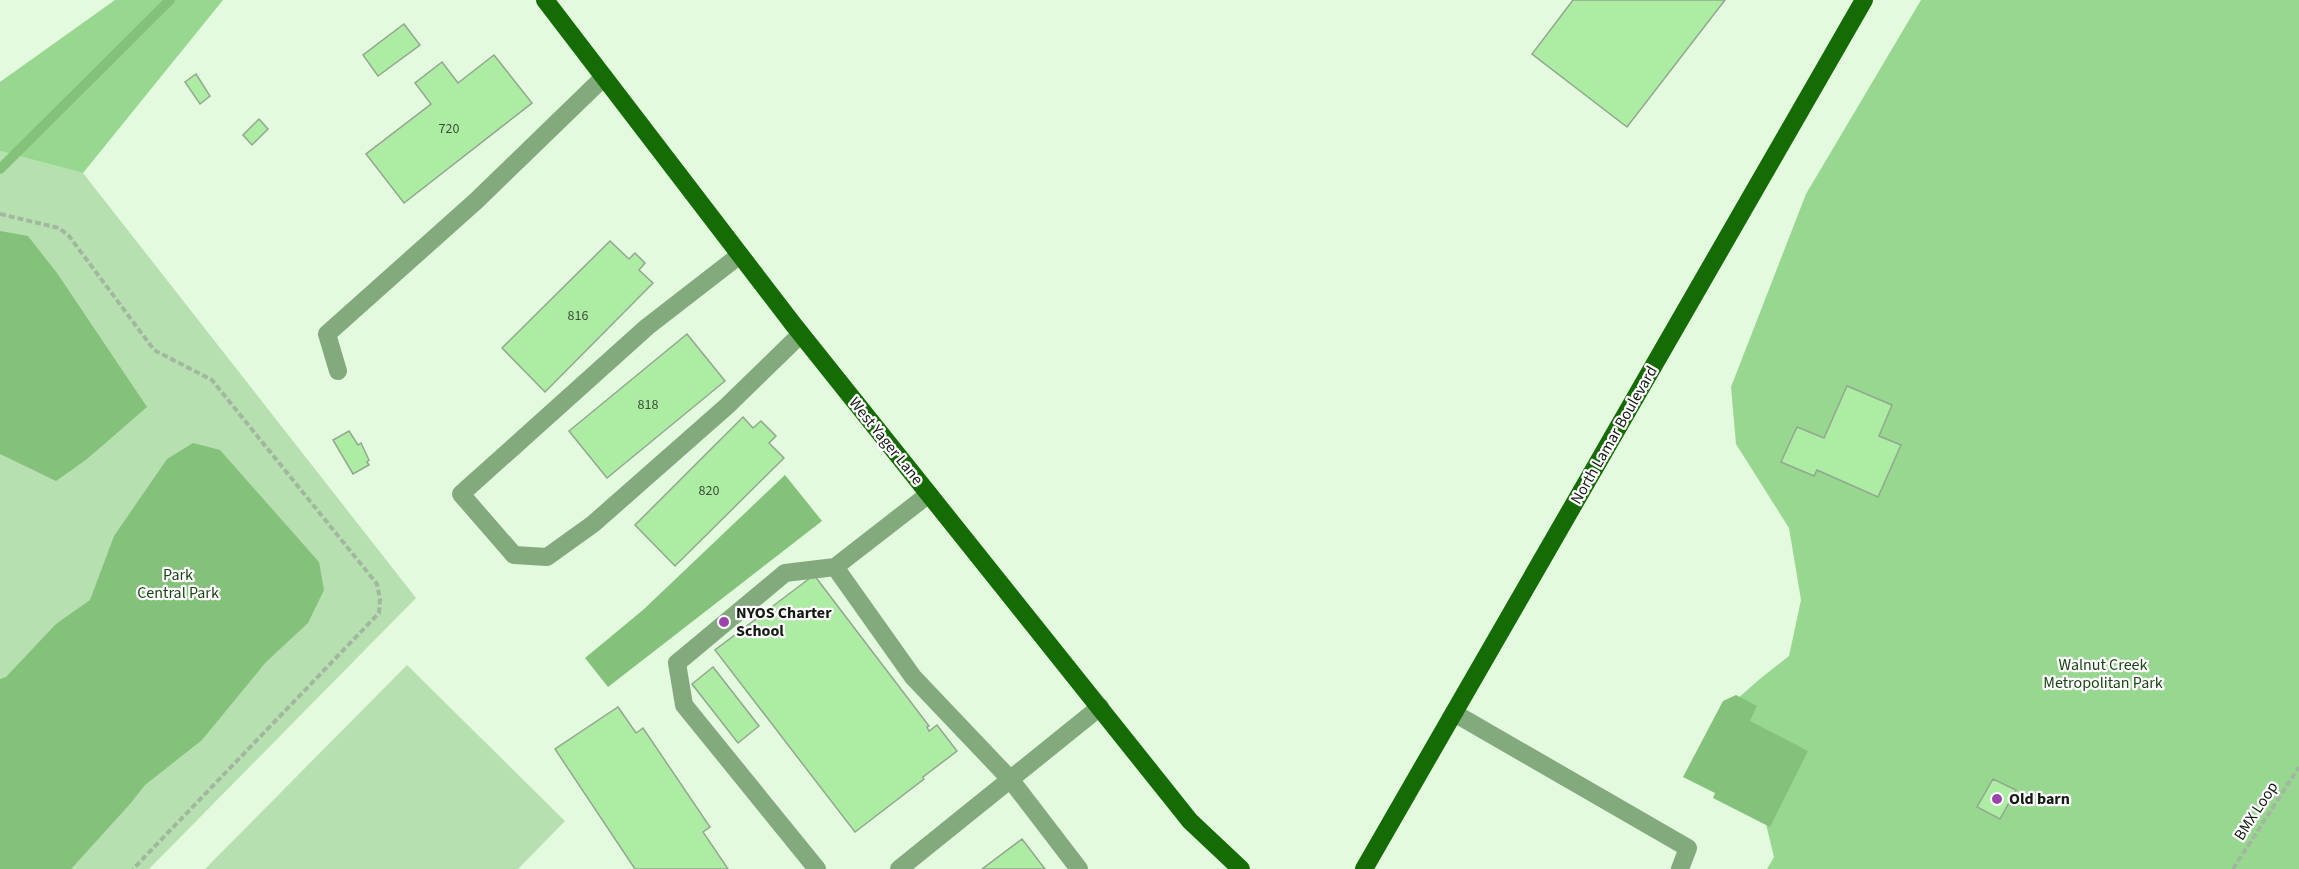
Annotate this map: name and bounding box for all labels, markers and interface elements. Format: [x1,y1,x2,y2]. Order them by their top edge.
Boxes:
house number: 720 [439,119,459,139]
house number: 816 [568,306,588,326]
street label: North Lamar Boulevard [1565,362,1663,508]
street label: West Yager Lane [844,392,928,490]
house number: 818 [638,395,658,415]
house number: 820 [699,481,719,501]
park label: Park Central Park [137,564,219,604]
place label: NYOS Charter School [736,602,832,642]
marker: NYOS Charter School [717,615,731,629]
park label: Walnut Creek Metropolitan Park [2043,654,2163,694]
street label: BMX Loop [2229,777,2283,845]
place label: Old barn [2009,788,2070,810]
marker: Old barn [1990,792,2004,806]

